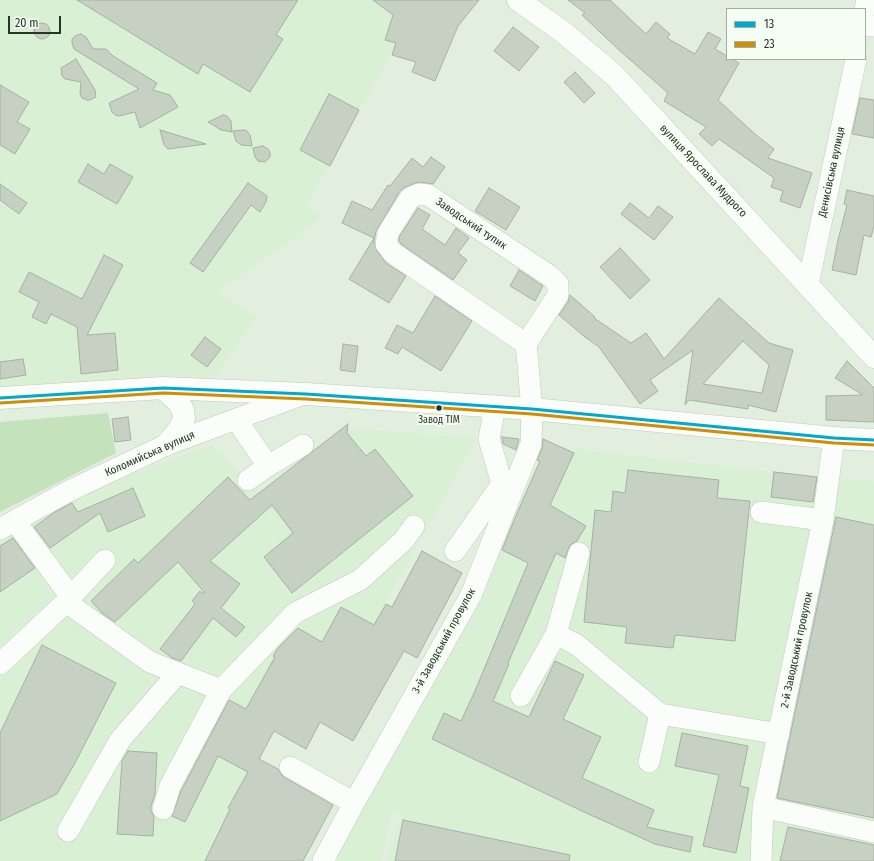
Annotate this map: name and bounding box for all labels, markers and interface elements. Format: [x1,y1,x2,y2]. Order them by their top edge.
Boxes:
scale bar [10,8,63,34]
legend [726,8,866,60]
text: 20 m [15,16,39,30]
text: 13 [764,17,774,31]
text: 23 [764,37,775,51]
street label: вулиця Ярослава Мудрого [657,122,749,220]
street label: Денисівська вулиця [816,126,848,218]
street label: Заводський тупик [433,195,509,253]
marker: Завод ТІМ [434,403,444,413]
place label: Завод ТІМ [418,414,460,426]
street label: Коломийська вулиця [103,428,197,480]
street label: 3-й Заводський провулок [410,586,478,696]
street label: 2-й Заводський провулок [778,591,816,709]

